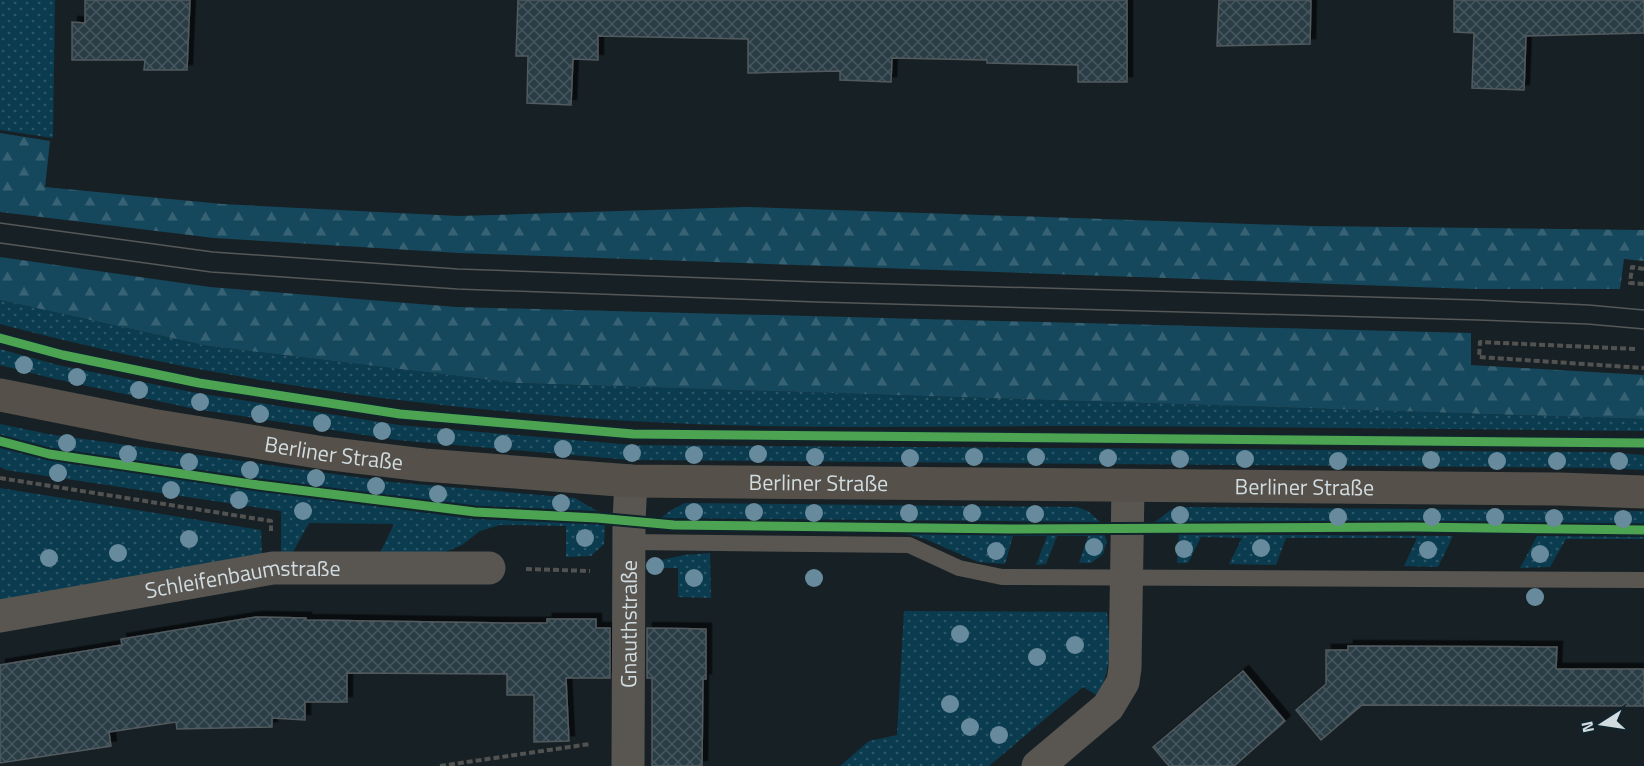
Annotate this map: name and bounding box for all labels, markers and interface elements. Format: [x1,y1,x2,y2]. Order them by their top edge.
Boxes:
street label: Berliner Straße [262,427,405,479]
street label: Berliner Straße [749,465,888,500]
street label: Berliner Straße [1235,469,1374,504]
street label: Schleifenbaumstraße [142,550,341,607]
street label: Gnauthstraße [611,560,646,688]
north arrow [1572,694,1632,754]
text: N [1574,719,1600,735]

